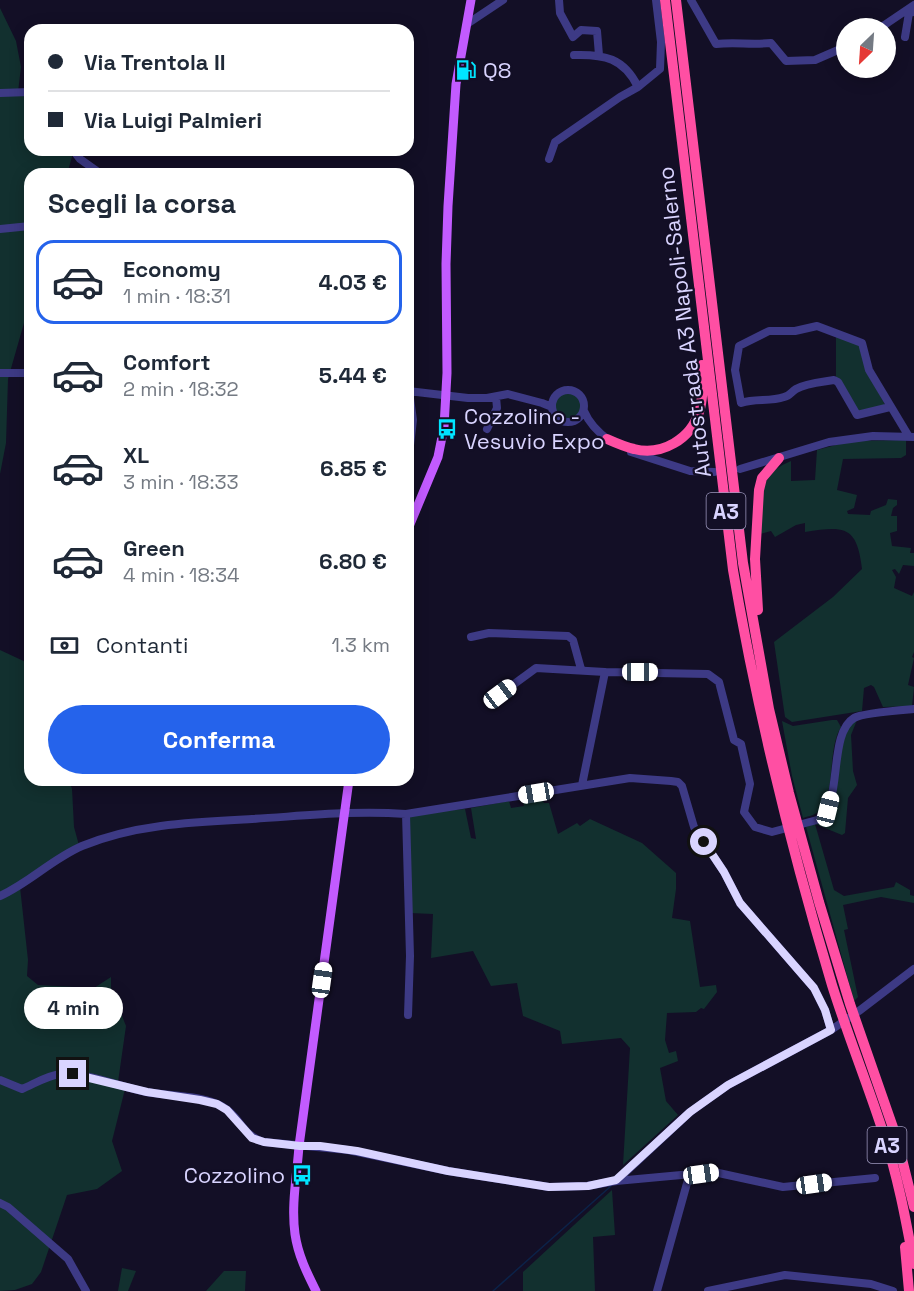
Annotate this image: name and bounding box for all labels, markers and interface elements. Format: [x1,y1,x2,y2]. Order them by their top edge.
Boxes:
north arrow [836,18,896,78]
map controls [836,18,896,78]
text: Via Trentola II [84,48,226,76]
place label: Q8 [483,56,511,84]
fuel station icon: Q8 [454,58,478,82]
text: Via Luigi Palmieri [84,106,262,134]
street label: Autostrada A3 Napoli-Salerno [651,165,717,479]
text: Scegli la corsa [48,186,236,221]
icon: car [51,255,105,309]
text: Economy [123,255,221,283]
text: 4.03 € [319,268,387,296]
text: 1 min · 18:31 [123,283,231,309]
icon: car [51,348,105,402]
text: Comfort [123,348,211,376]
text: 5.44 € [319,361,387,389]
text: 2 min · 18:32 [123,376,239,402]
place label: Cozzolino - Vesuvio Expo [464,402,605,455]
bus stop icon: Cozzolino - Vesuvio Expo [435,417,459,441]
icon: car [51,441,105,495]
text: XL [123,441,149,469]
text: 6.85 € [320,454,387,482]
text: 3 min · 18:33 [123,469,239,495]
road number: A3 [706,493,746,529]
icon: car [51,534,105,588]
text: Green [123,534,185,562]
text: 6.80 € [319,547,387,575]
text: 4 min · 18:34 [123,562,239,588]
icon: cash [48,629,81,662]
text: Contanti [96,631,188,659]
text: 1.3 km [331,632,390,658]
car [622,663,658,681]
car [480,676,520,712]
button: Conferma [48,705,390,774]
car [517,781,555,805]
car [815,789,841,829]
route start [690,828,717,855]
car [311,961,333,999]
callout: 4 min [23,987,122,1029]
text: 4 min [47,995,100,1021]
route end [59,1060,86,1087]
road number: A3 [868,1127,906,1163]
place label: Cozzolino [184,1161,285,1189]
bus stop icon: Cozzolino [290,1163,314,1187]
car [682,1163,720,1185]
car [795,1173,833,1195]

